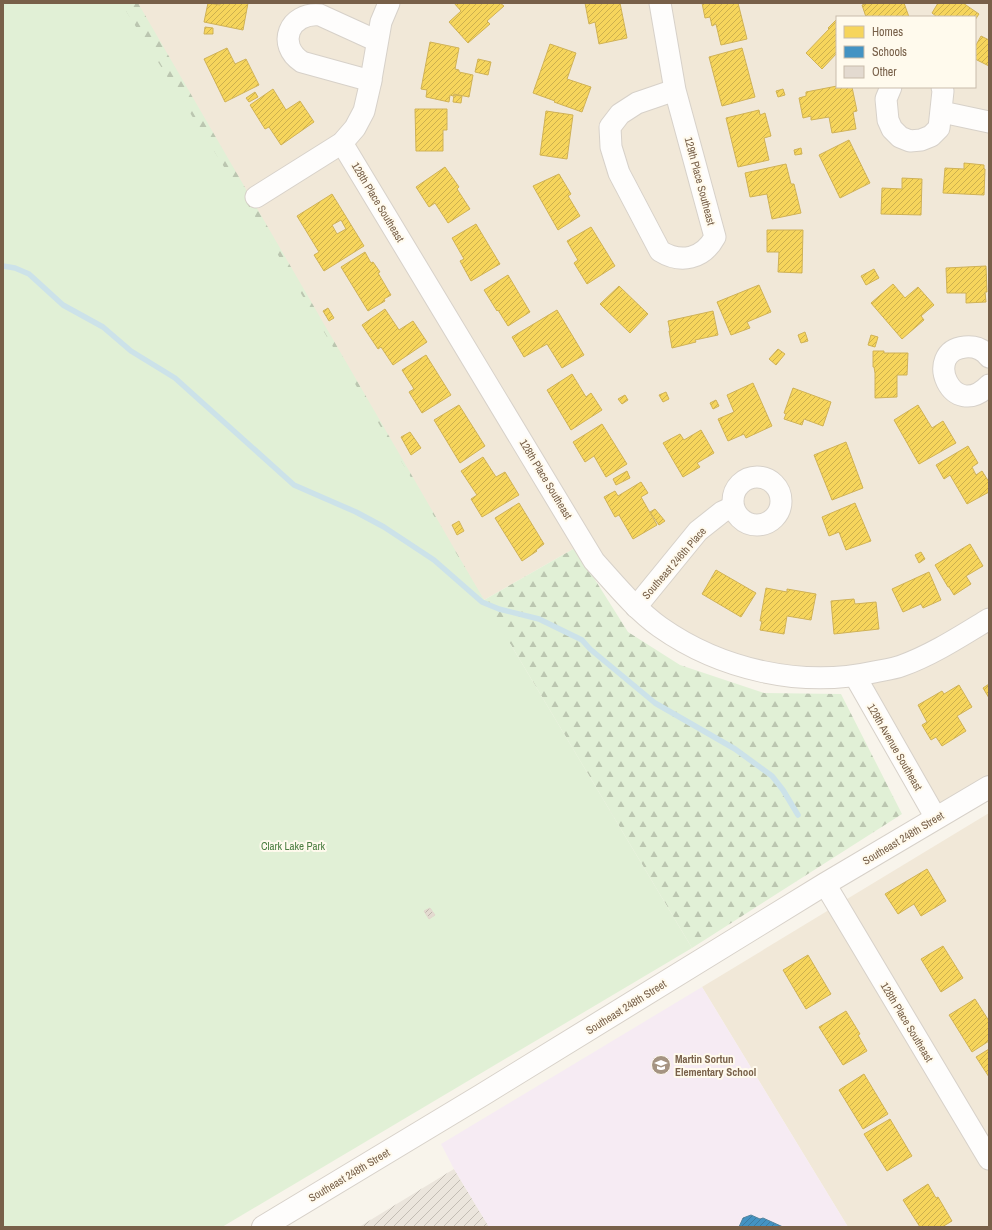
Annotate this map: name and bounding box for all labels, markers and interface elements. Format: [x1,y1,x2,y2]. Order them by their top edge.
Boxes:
legend [836,16,976,88]
text: Homes [872,24,903,40]
text: Schools [872,44,907,60]
text: Other [872,64,897,80]
street label: 129th Place Southeast [681,135,719,227]
street label: 128th Place Southeast [349,159,408,245]
street label: 128th Place Southeast [517,436,576,522]
street label: Southeast 246th Place [639,524,709,602]
street label: 129th Avenue Southeast [864,701,926,793]
street label: Southeast 248th Street [860,808,947,868]
park label: Clark Lake Park [261,839,326,853]
street label: Southeast 248th Street [583,976,669,1037]
street label: 128th Place Southeast [878,979,937,1065]
place label: Martin Sortun Elementary School [675,1052,756,1079]
school or university icon: Martin Sortun Elementary School [650,1054,672,1076]
street label: Southeast 248th Street [306,1145,393,1205]

